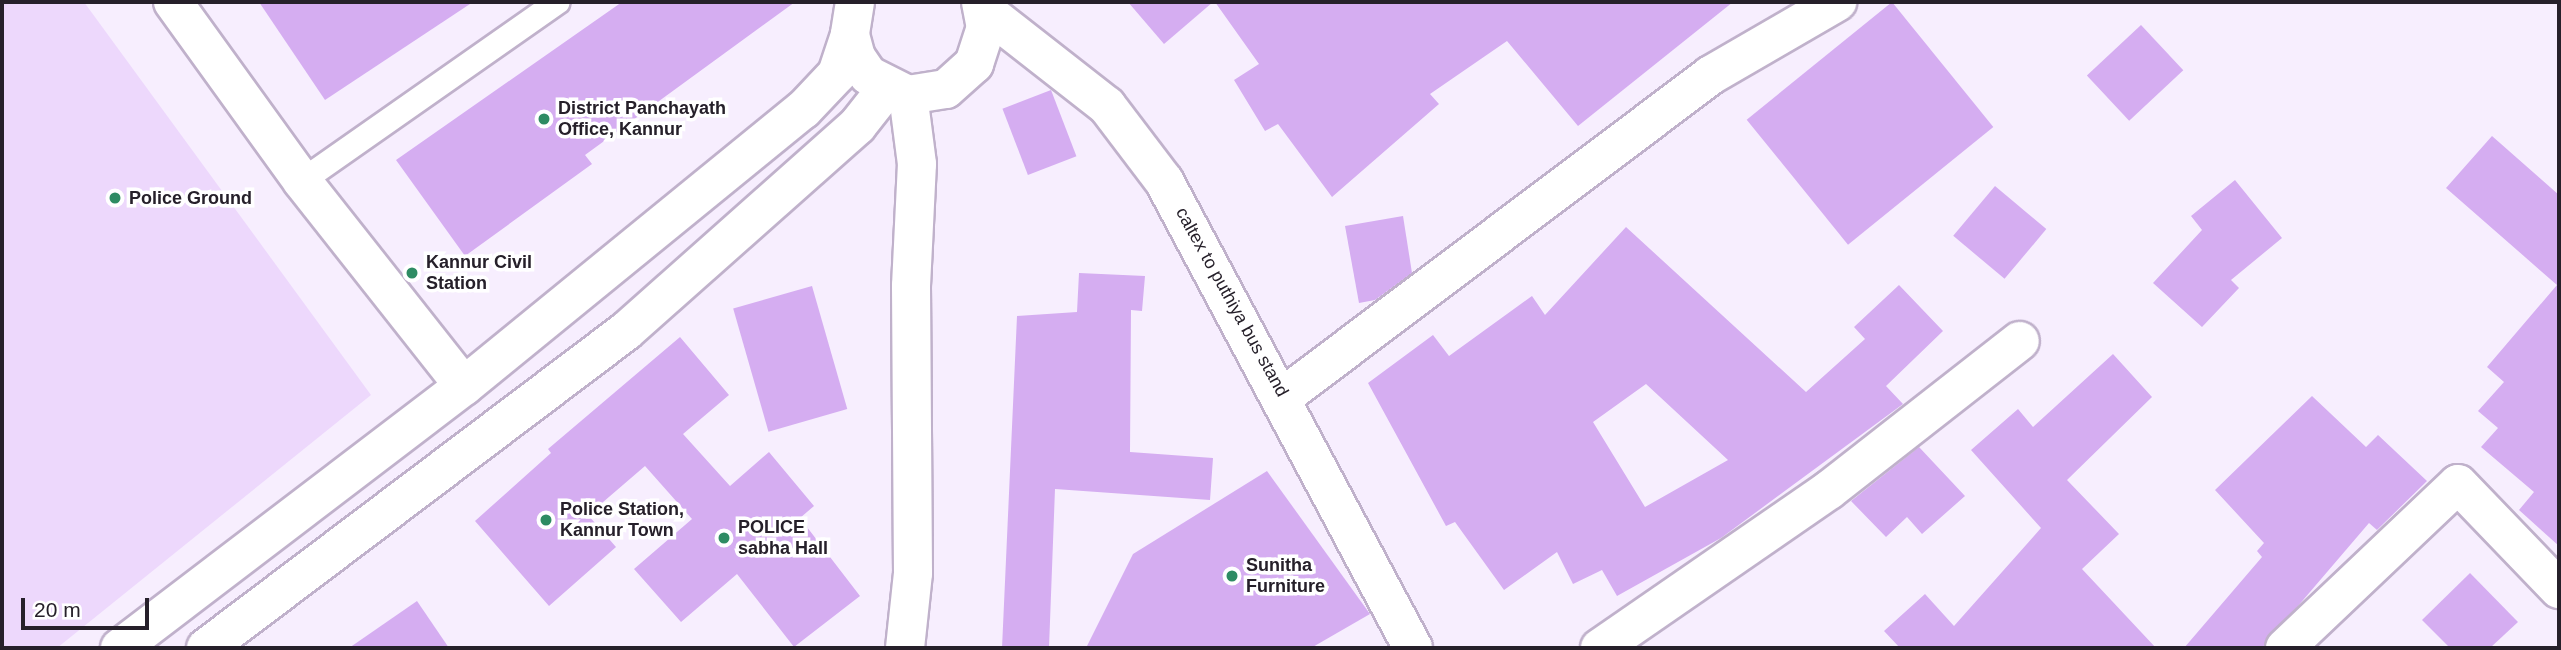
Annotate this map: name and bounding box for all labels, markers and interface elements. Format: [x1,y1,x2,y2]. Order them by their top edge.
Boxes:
place label: District Panchayath Office, Kannur [558,98,726,140]
marker: District Panchayath Office, Kannur [536,111,552,127]
place label: Police Ground [129,187,252,209]
marker: Police Ground [107,190,123,206]
street label: caltex to puthiya bus stand [1171,204,1293,400]
place label: Kannur Civil Station [426,252,532,294]
marker: Kannur Civil Station [404,265,420,281]
place label: Police Station, Kannur Town [560,499,684,542]
marker: Police Station, Kannur Town [538,512,554,528]
place label: POLICE sabha Hall [738,517,828,560]
marker: POLICE sabha Hall [716,530,732,546]
place label: Sunitha Furniture [1246,555,1325,598]
marker: Sunitha Furniture [1224,568,1240,584]
scale bar [24,584,152,628]
text: 20 m [34,598,81,621]

